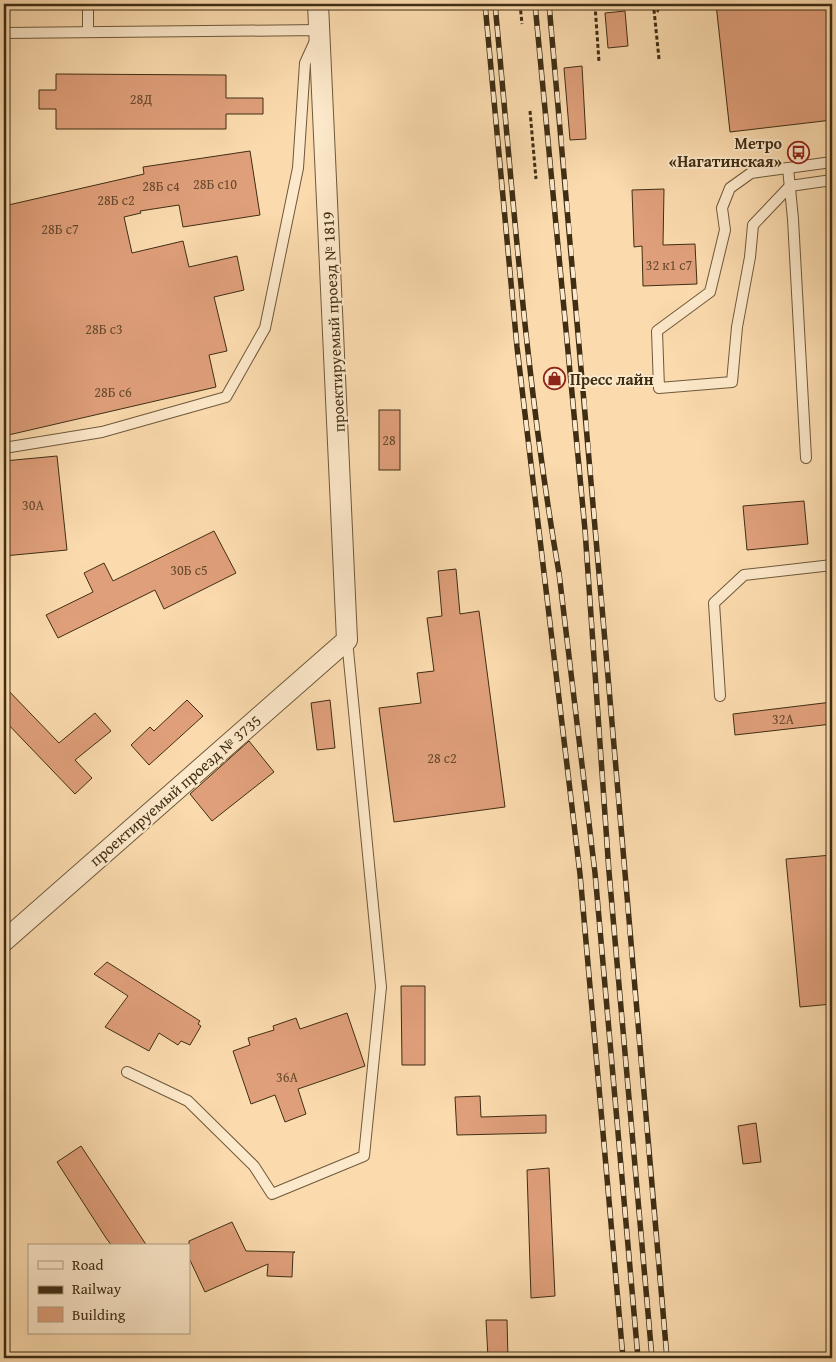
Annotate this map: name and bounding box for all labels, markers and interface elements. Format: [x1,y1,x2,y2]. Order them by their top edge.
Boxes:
house number: 28Д [130,89,152,109]
place label: Метро «Нагатинская» [669,131,782,173]
bus stop icon: Метро «Нагатинская» [786,140,810,164]
house number: 28Б с10 [193,174,237,194]
house number: 28Б с4 [142,176,180,196]
house number: 28Б с2 [97,190,135,210]
street label: проектируемый проезд № 1819 [315,211,351,433]
house number: 28Б с7 [41,219,79,239]
house number: 32 к1 с7 [646,255,693,275]
house number: 28Б с3 [85,319,123,339]
shop icon: Пресс лайн [542,367,566,391]
place label: Пресс лайн [570,367,654,391]
house number: 28Б с6 [94,382,132,402]
house number: 28 [382,430,396,450]
house number: 30А [22,495,44,515]
house number: 30Б с5 [170,560,208,580]
street label: проектируемый проезд № 3735 [84,709,266,871]
house number: 32А [772,709,794,729]
house number: 28 с2 [427,748,457,768]
house number: 36А [276,1067,298,1087]
legend [28,1244,190,1334]
text: Road [72,1254,103,1275]
text: Railway [72,1278,122,1299]
text: Building [72,1304,126,1325]

